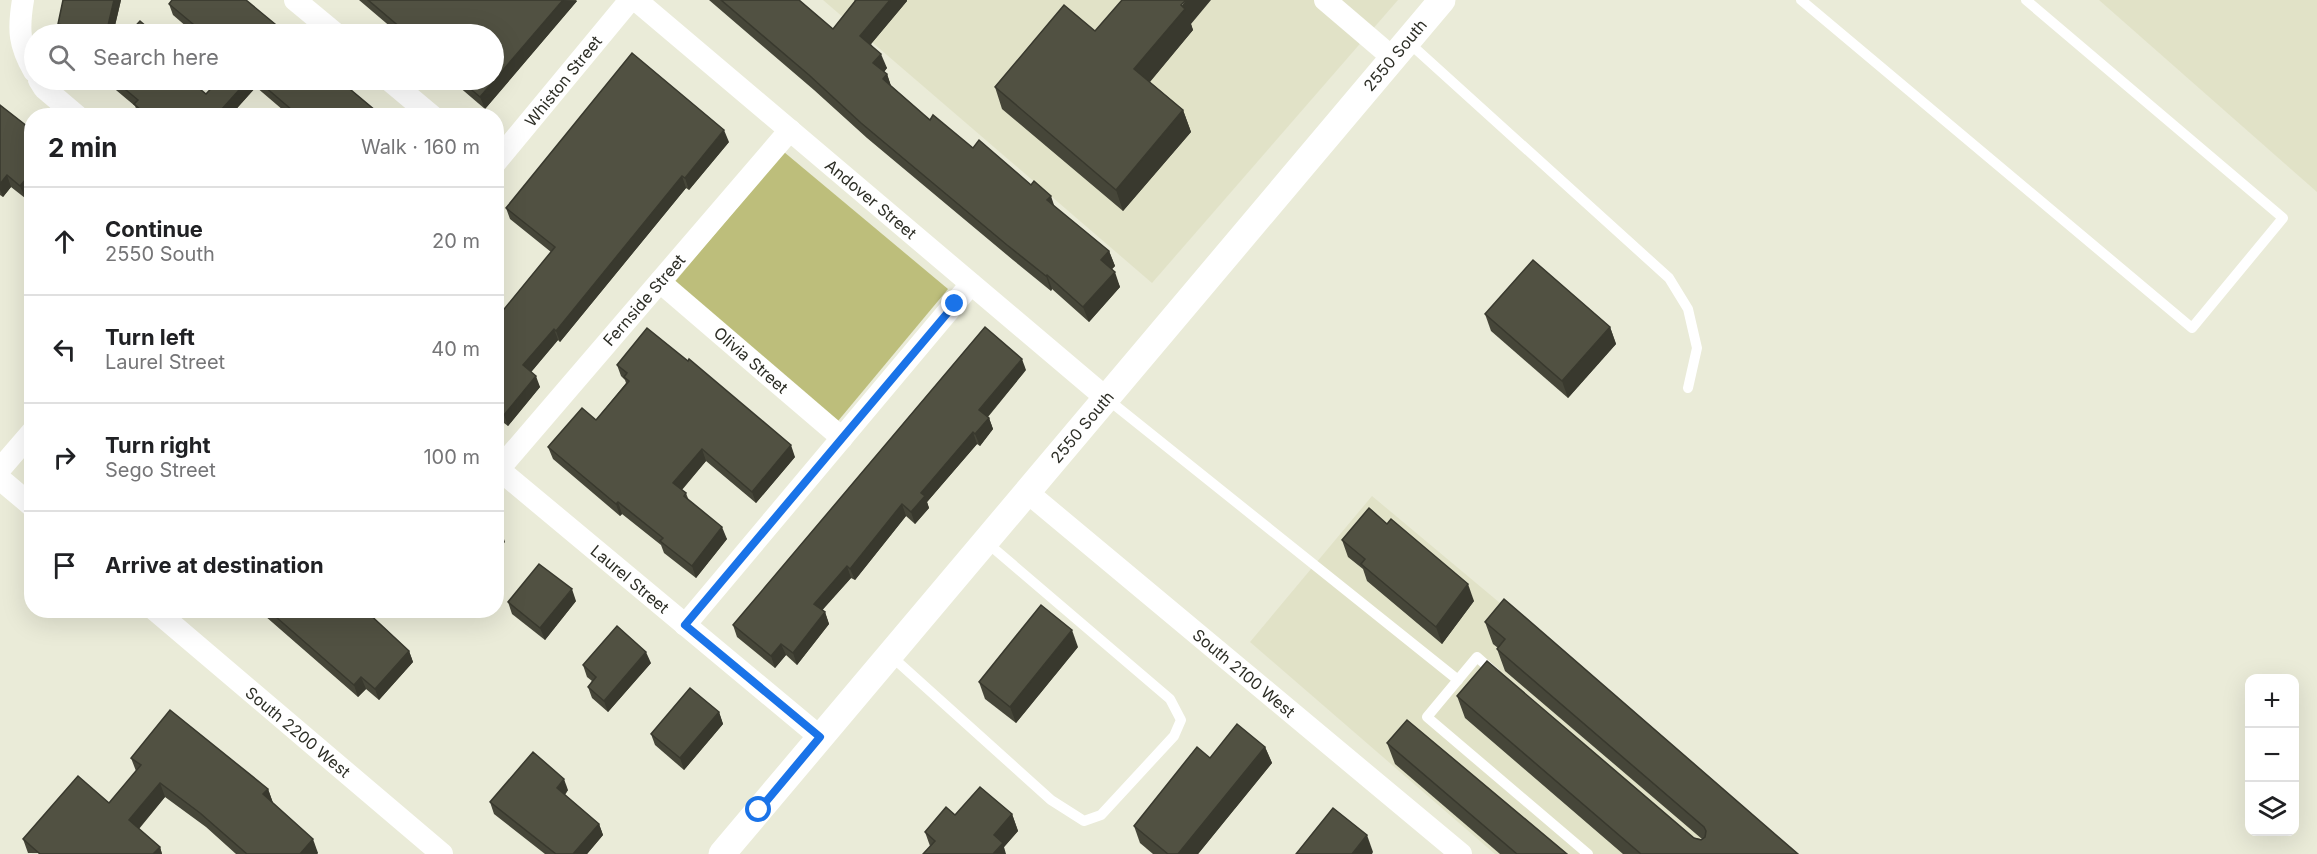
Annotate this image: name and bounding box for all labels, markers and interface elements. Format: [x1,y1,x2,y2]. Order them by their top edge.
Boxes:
street label: 2550 South [1359,15,1431,95]
search box [24,24,504,90]
street label: Whiston Street [520,31,606,131]
icon: search [45,41,78,74]
text: Search here [93,44,219,70]
text: 2 min [48,132,118,163]
text: Walk · 160 m [361,135,480,159]
street label: Andover Street [821,155,921,243]
text: Continue [105,216,203,242]
icon: ahead [48,225,81,258]
text: 20 m [432,229,480,253]
text: 2550 South [105,242,215,266]
street label: Fernside Street [599,250,689,350]
route end [941,290,967,316]
street label: Olivia Street [710,322,792,398]
text: Turn left [105,324,195,350]
icon: left [48,333,81,366]
text: 40 m [431,337,480,361]
text: Laurel Street [105,350,225,374]
street label: 2550 South [1046,387,1118,467]
text: Turn right [105,432,211,458]
icon: right [48,441,81,474]
text: 100 m [423,445,480,469]
text: Sego Street [105,458,216,482]
street label: Laurel Street [587,540,673,618]
icon: arrive [48,549,81,582]
text: Arrive at destination [105,552,324,578]
street label: South 2100 West [1189,624,1299,722]
map controls [2245,674,2299,836]
button: + [2245,674,2299,728]
street label: South 2200 West [242,682,354,782]
button: − [2245,728,2299,782]
button: layers [2245,782,2299,836]
route start [745,796,771,822]

